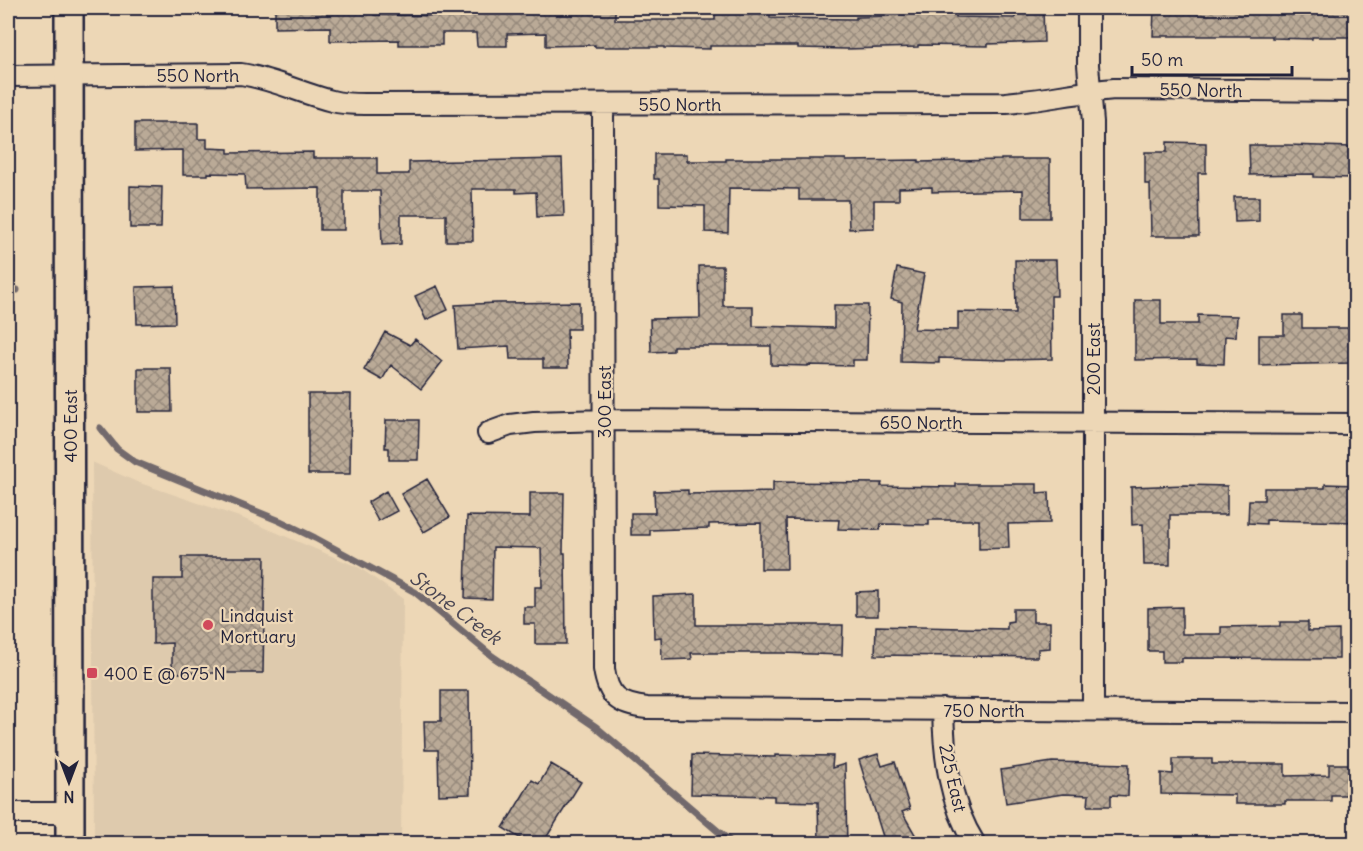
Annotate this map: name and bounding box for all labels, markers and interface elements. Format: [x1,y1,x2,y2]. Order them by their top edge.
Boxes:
scale bar [1132,39,1292,77]
text: 50 m [1141,48,1183,71]
street label: 550 North [156,64,240,87]
street label: 550 North [1159,78,1243,102]
street label: 550 North [638,93,722,116]
street label: 200 East [1082,323,1105,395]
street label: 300 East [593,365,616,439]
street label: 400 East [59,389,82,463]
street label: 650 North [879,411,963,434]
water label: Stone Creek [405,564,508,651]
place label: Lindquist Mortuary [220,604,296,648]
marker: Lindquist Mortuary [201,618,215,632]
place label: 400 E @ 675 N [104,662,226,685]
marker: 400 E @ 675 N [85,666,99,680]
street label: 750 North [943,699,1025,722]
street label: 225 East [934,742,972,814]
north arrow [39,752,99,812]
text: N [63,787,75,807]

